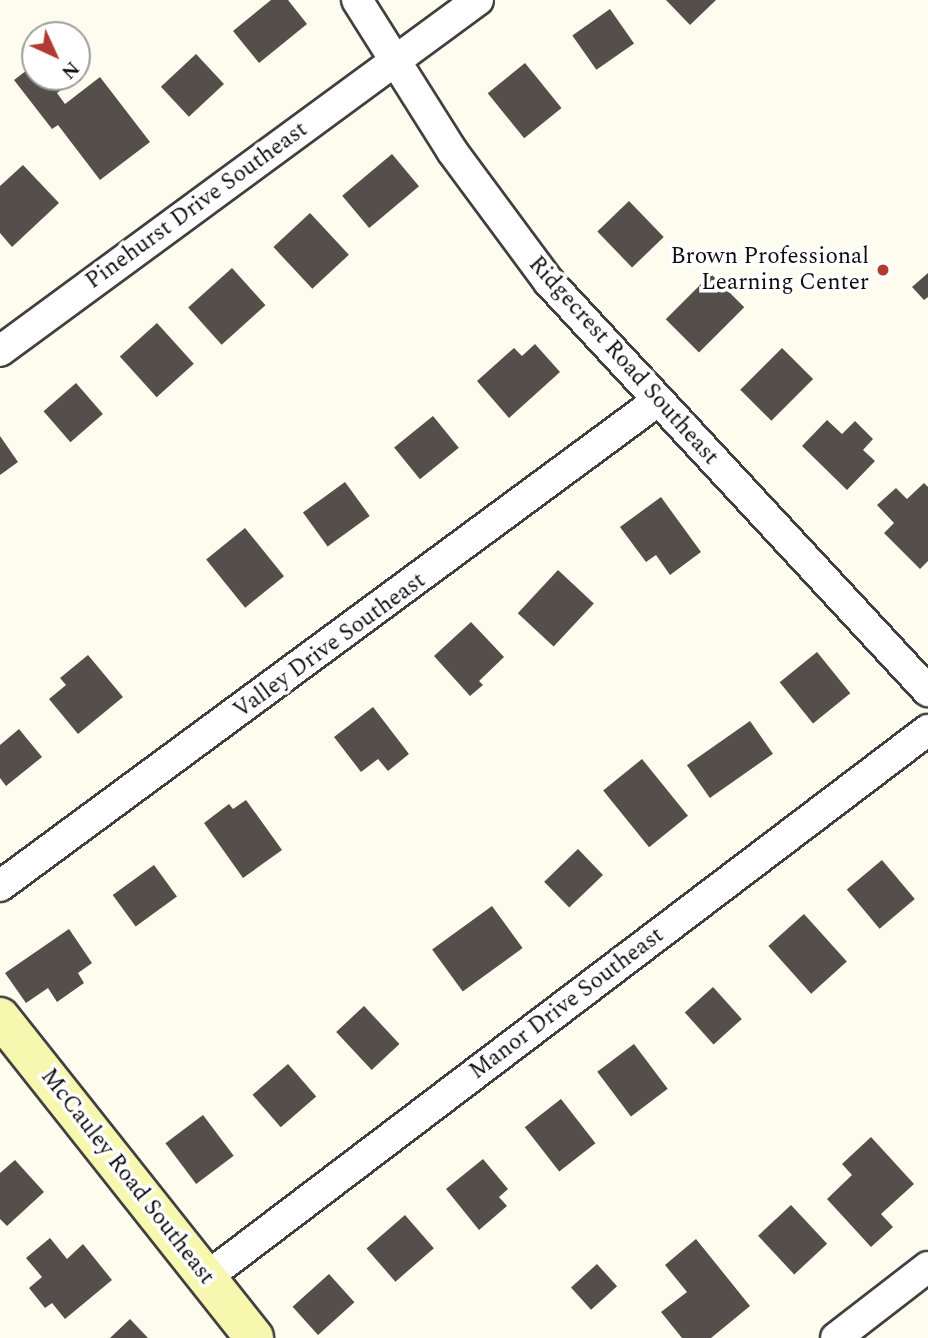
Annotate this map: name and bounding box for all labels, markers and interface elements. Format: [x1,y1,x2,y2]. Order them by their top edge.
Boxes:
north arrow [21,21,91,91]
text: N [54,54,86,86]
street label: Pinehurst Drive Southeast [81,116,313,296]
place label: Brown Professional Learning Center [670,243,869,297]
street label: Ridgecrest Road Southeast [522,251,724,471]
marker: Brown Professional Learning Center [875,262,891,278]
street label: Valley Drive Southeast [229,567,431,725]
street label: Manor Drive Southeast [464,922,670,1086]
street label: McCauley Road Southeast [34,1064,220,1290]

